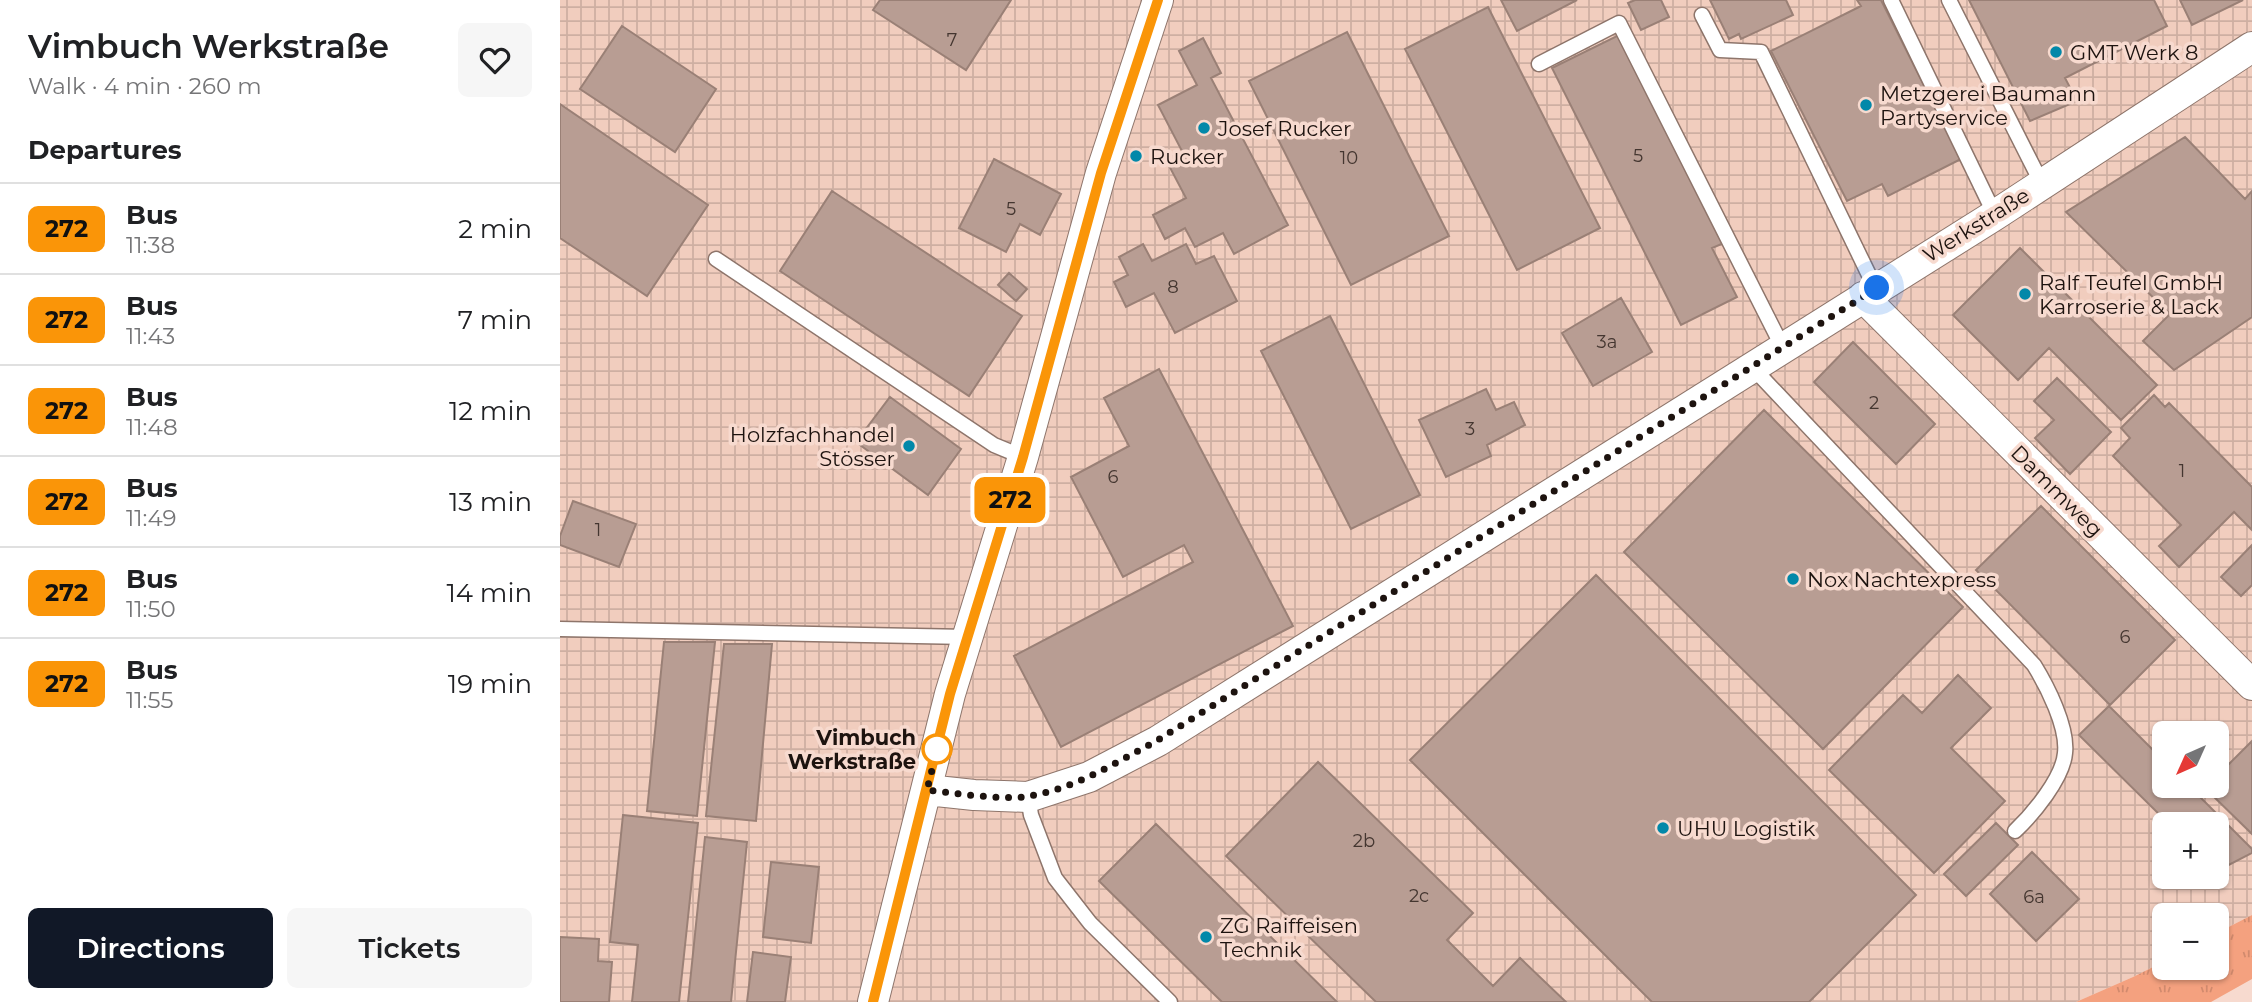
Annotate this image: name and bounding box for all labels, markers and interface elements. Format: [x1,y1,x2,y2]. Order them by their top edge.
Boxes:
button: heart [458,23,532,97]
text: Vimbuch Werkstraße [28,26,389,66]
house number: 7 [947,29,957,51]
place label: GMT Werk 8 [2070,40,2198,65]
marker: GMT Werk 8 [2048,44,2064,60]
text: Walk · 4 min · 260 m [28,72,262,100]
place label: Metzgerei Baumann Partyservice [1880,81,2096,130]
marker: Metzgerei Baumann Partyservice [1858,97,1874,113]
place label: Josef Rucker [1217,116,1351,141]
marker: Josef Rucker [1196,120,1212,136]
text: Departures [28,134,182,166]
place label: Rucker [1150,144,1224,169]
house number: 5 [1633,145,1643,167]
house number: 10 [1340,147,1358,169]
marker: Rucker [1128,148,1144,164]
street label: Werkstraße [1918,182,2034,268]
house number: 5 [1006,198,1016,220]
text: Bus [126,199,178,231]
text: 2 min [458,213,532,245]
text: 272 [45,214,88,243]
text: 11:38 [126,231,175,259]
your location [1859,270,1894,305]
place label: Ralf Teufel GmbH Karroserie & Lack [2039,270,2223,319]
house number: 8 [1167,276,1179,298]
marker: Ralf Teufel GmbH Karroserie & Lack [2017,286,2033,302]
text: Bus [126,290,178,322]
text: 7 min [458,304,532,336]
text: 272 [45,305,88,334]
text: 11:43 [126,322,175,350]
house number: 3a [1597,331,1617,353]
text: Bus [126,381,178,413]
house number: 2 [1869,392,1879,414]
text: 12 min [449,395,532,427]
text: 272 [45,396,88,425]
text: 11:48 [126,413,178,441]
house number: 3 [1465,418,1475,440]
place label: Holzfachhandel Stösser [730,422,895,471]
marker: Holzfachhandel Stösser [901,438,917,454]
street label: Dammweg [2006,440,2108,542]
house number: 1 [2179,460,2185,482]
house number: 6 [1108,466,1119,488]
text: Bus [126,472,178,504]
line badge: 272 [970,477,1050,523]
text: 272 [988,485,1032,514]
text: 13 min [449,486,532,518]
text: 272 [45,487,88,516]
text: 11:49 [126,504,177,532]
house number: 1 [595,519,601,541]
text: Bus [126,563,178,595]
place label: Nox Nachtexpress [1807,567,1996,592]
marker: Nox Nachtexpress [1785,571,1801,587]
text: 14 min [446,577,532,609]
text: 272 [45,578,88,607]
text: 11:50 [126,595,176,623]
house number: 6 [2120,626,2131,648]
text: Bus [126,654,178,686]
text: 19 min [448,668,532,700]
text: 272 [45,669,88,698]
text: 11:55 [126,686,173,714]
north arrow [2152,721,2230,798]
map controls [2152,721,2229,980]
place label: Vimbuch Werkstraße [788,725,916,774]
marker: Vimbuch Werkstraße [922,734,952,764]
button: + [2152,812,2229,889]
place label: UHU Logistik [1677,816,1816,841]
marker: UHU Logistik [1655,820,1671,836]
house number: 2b [1353,830,1375,852]
house number: 2c [1409,885,1429,907]
house number: 6a [2023,886,2045,908]
button: − [2152,903,2229,980]
button: Directions [28,908,273,988]
button: Tickets [287,908,532,988]
place label: ZG Raiffeisen Technik [1220,913,1358,962]
marker: ZG Raiffeisen Technik [1198,929,1214,945]

